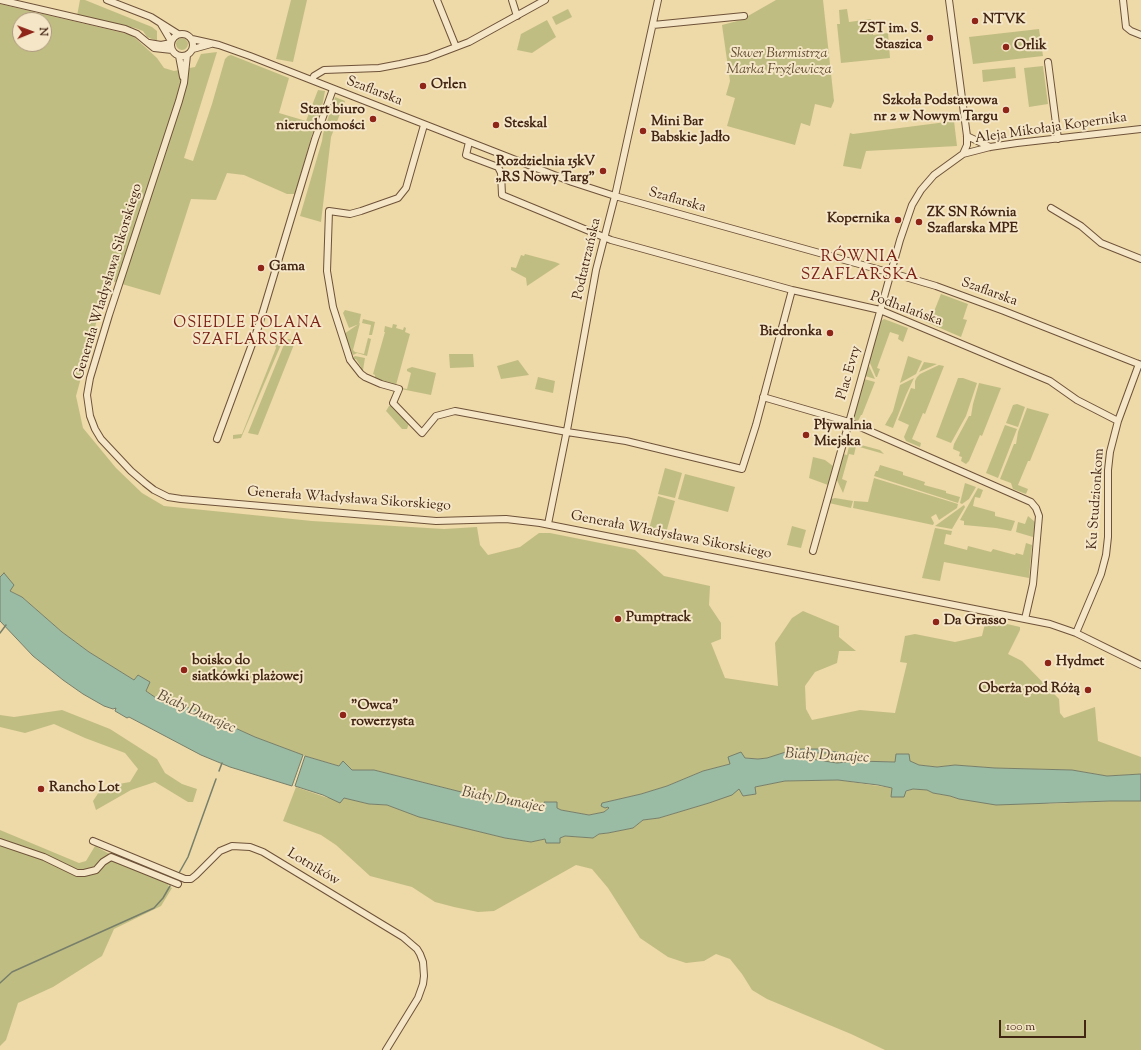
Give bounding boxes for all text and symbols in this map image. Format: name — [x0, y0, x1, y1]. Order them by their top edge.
north arrow — [12, 12, 52, 52]
place label: NTVK — [983, 13, 1025, 29]
marker: NTVK — [970, 16, 980, 26]
place label: ZST im. S. Staszica — [859, 22, 922, 54]
text: N — [35, 27, 51, 36]
marker: ZST im. S. Staszica — [925, 33, 935, 43]
place label: Orlik — [1014, 39, 1047, 55]
marker: Orlik — [1001, 42, 1011, 52]
park label: Skwer Burmistrza Marka Fryźlewicza — [726, 47, 832, 80]
street label: Szaflarska — [344, 74, 404, 110]
place label: Orlen — [431, 78, 467, 94]
marker: Orlen — [418, 81, 428, 91]
place label: Szkoła Podstawowa nr 2 w Nowym Targu — [873, 94, 998, 126]
place label: Start biuro nieruchomości — [276, 103, 365, 136]
marker: Szkoła Podstawowa nr 2 w Nowym Targu — [1001, 105, 1011, 115]
street label: Aleja Mikołaja Kopernika — [974, 110, 1128, 148]
marker: Start biuro nieruchomości — [368, 114, 378, 124]
place label: Mini Bar Babskie Jadło — [651, 115, 730, 148]
place label: Steskal — [504, 117, 547, 133]
marker: Steskal — [491, 120, 501, 130]
marker: Mini Bar Babskie Jadło — [638, 126, 648, 136]
place label: Rozdzielnia 15kV „RS Nowy Targ” — [495, 155, 595, 188]
marker: Rozdzielnia 15kV „RS Nowy Targ” — [598, 166, 608, 176]
street label: Generała Władysława Sikorskiego — [71, 182, 147, 382]
street label: Szaflarska — [646, 185, 708, 217]
place label: ZK SN Równia Szaflarska MPE — [927, 206, 1018, 238]
place label: Kopernika — [827, 212, 890, 228]
marker: Kopernika — [893, 215, 903, 225]
street label: Podtatrzańska — [570, 216, 606, 302]
marker: ZK SN Równia Szaflarska MPE — [914, 217, 924, 227]
district label: RÓWNIA SZAFLARSKA — [801, 248, 919, 286]
place label: Gama — [269, 260, 305, 276]
marker: Gama — [256, 263, 266, 273]
street label: Szaflarska — [959, 275, 1019, 311]
street label: Podhalańska — [868, 289, 944, 331]
district label: OSIEDLE POLANA SZAFLARSKA — [173, 315, 323, 350]
place label: Biedronka — [760, 325, 822, 341]
marker: Biedronka — [825, 328, 835, 338]
street label: Plac Evry — [834, 344, 866, 402]
place label: Pływalnia Miejska — [814, 419, 872, 452]
marker: Pływalnia Miejska — [801, 430, 811, 440]
street label: Ku Studzionkom — [1085, 448, 1109, 550]
street label: Generała Władysława Sikorskiego — [247, 484, 451, 516]
street label: Generała Władysława Sikorskiego — [569, 508, 773, 564]
place label: Pumptrack — [626, 611, 691, 627]
marker: Pumptrack — [613, 614, 623, 624]
place label: Da Grasso — [944, 614, 1006, 630]
marker: Da Grasso — [931, 617, 941, 627]
place label: boisko do siatkówki plażowej — [192, 654, 303, 686]
place label: Hydmet — [1056, 655, 1104, 671]
marker: Hydmet — [1043, 658, 1053, 668]
marker: boisko do siatkówki plażowej — [179, 665, 189, 675]
place label: Oberża pod Różą — [979, 682, 1080, 698]
marker: Oberża pod Różą — [1083, 685, 1093, 695]
water label: Biały Dunajec — [154, 688, 238, 738]
place label: "Owca" rowerzysta — [351, 699, 414, 732]
marker: "Owca" rowerzysta — [338, 710, 348, 720]
water label: Biały Dunajec — [784, 746, 870, 768]
place label: Rancho Lot — [49, 781, 119, 797]
marker: Rancho Lot — [36, 784, 46, 794]
water label: Biały Dunajec — [460, 784, 546, 818]
street label: Lotników — [284, 846, 342, 890]
scale bar — [1001, 1012, 1088, 1038]
text: 100 m — [1006, 1018, 1035, 1036]

